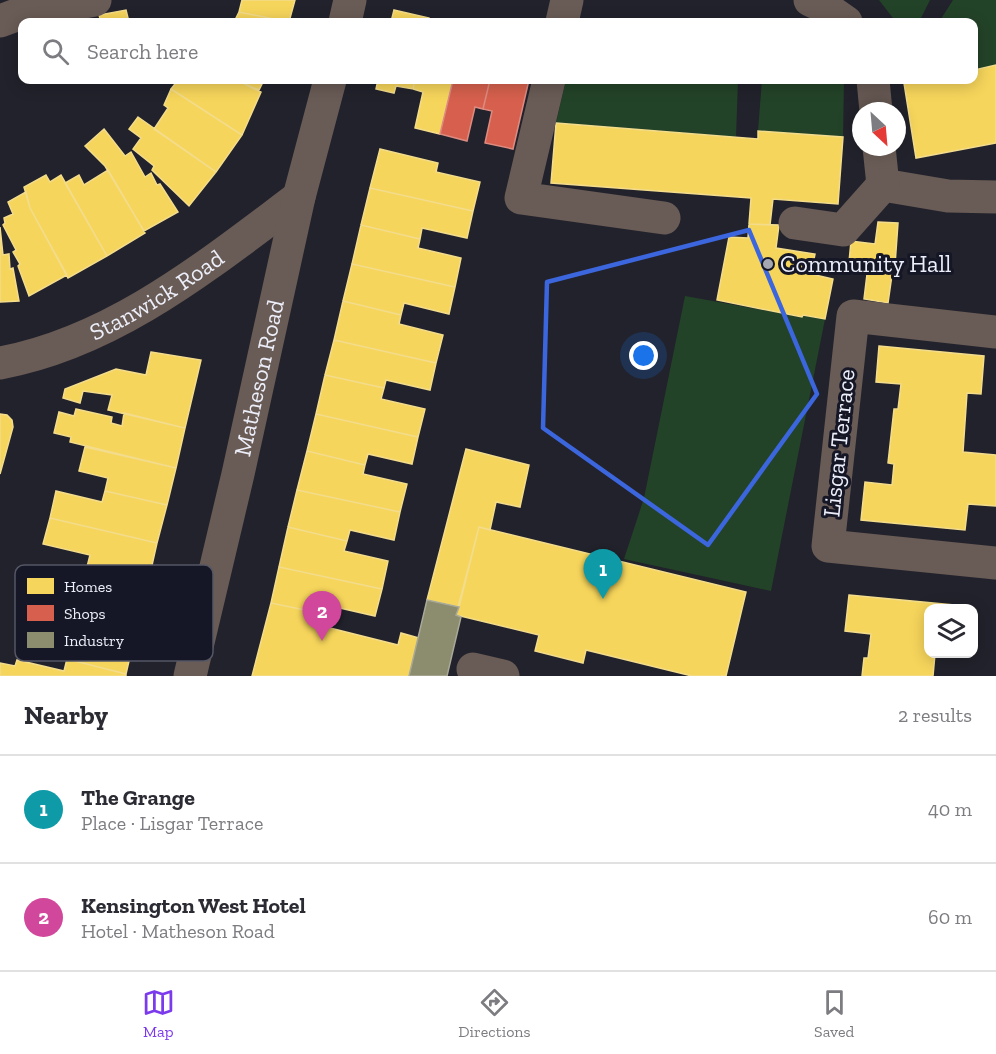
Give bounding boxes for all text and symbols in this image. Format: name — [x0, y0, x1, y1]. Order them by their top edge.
search box — [18, 18, 978, 84]
icon: search — [39, 35, 72, 68]
text: Search here — [87, 38, 198, 65]
north arrow — [852, 102, 906, 156]
street label: Stanwick Road — [85, 243, 229, 347]
place label: Community Hall — [780, 249, 951, 278]
marker: Community Hall — [761, 257, 775, 271]
street label: Matheson Road — [227, 297, 290, 459]
your location — [629, 341, 658, 370]
street label: Lisgar Terrace — [816, 368, 861, 518]
pin: 1 — [584, 550, 622, 599]
legend — [15, 565, 213, 661]
text: Homes — [64, 577, 112, 596]
pin: 2 — [302, 592, 342, 641]
text: Shops — [64, 604, 106, 623]
map controls — [924, 604, 978, 658]
button: layers — [924, 604, 978, 658]
text: Industry — [64, 631, 125, 650]
text: Nearby — [24, 699, 108, 731]
text: 2 results — [898, 703, 972, 727]
text: The Grange — [81, 784, 195, 811]
text: 1 — [39, 797, 48, 821]
text: 40 m — [928, 797, 972, 821]
text: Place · Lisgar Terrace — [81, 811, 263, 835]
text: Kensington West Hotel — [81, 892, 306, 919]
text: 2 — [38, 905, 49, 929]
text: 60 m — [928, 905, 972, 929]
text: Hotel · Matheson Road — [81, 919, 275, 943]
tab: Map — [142, 986, 175, 1041]
tab: Directions — [458, 986, 531, 1041]
tab: Saved — [814, 986, 854, 1041]

